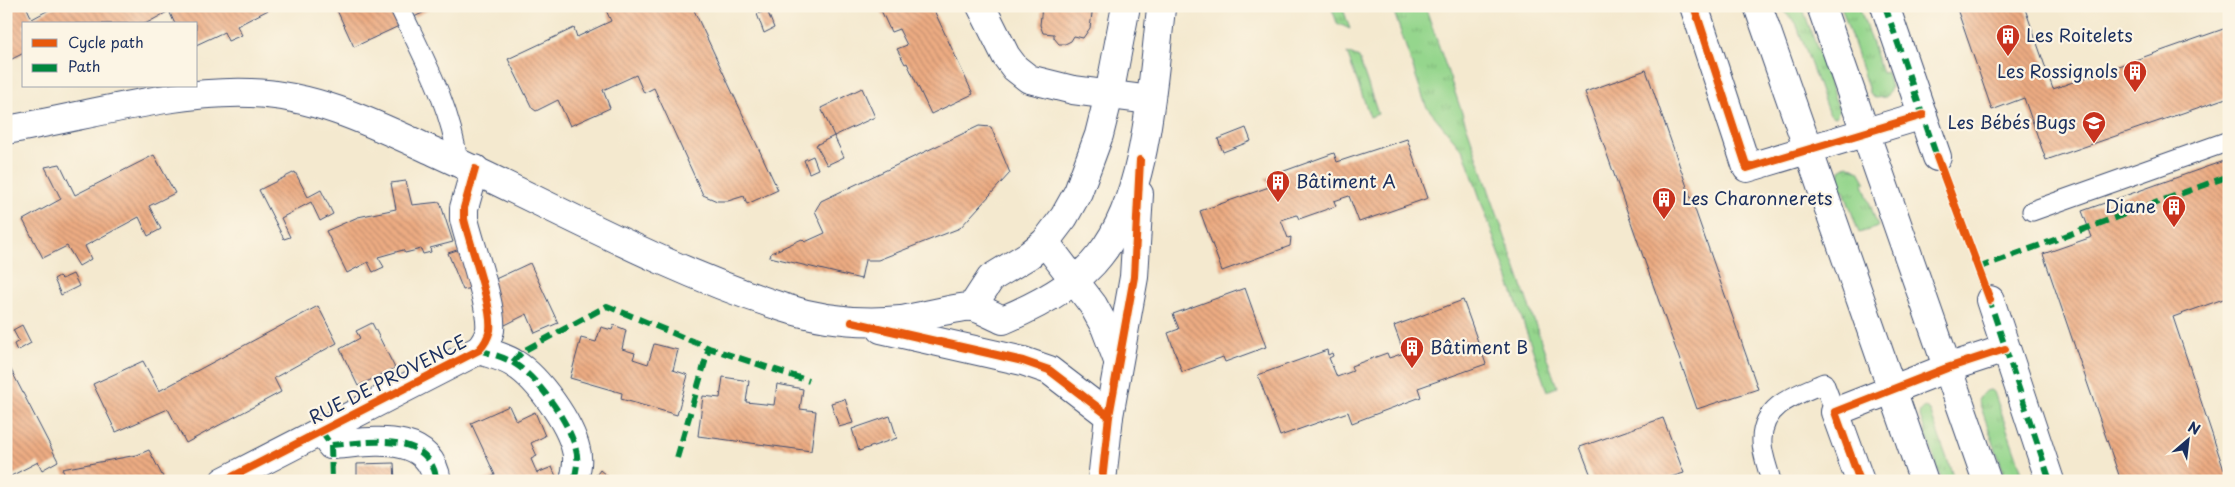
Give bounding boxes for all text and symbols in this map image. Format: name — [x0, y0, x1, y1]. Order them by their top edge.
place label: Les Roitelets — [2026, 21, 2133, 48]
legend — [22, 22, 198, 88]
building icon: Les Roitelets — [1995, 23, 2021, 57]
text: Cycle path — [68, 30, 144, 53]
text: Path — [68, 54, 100, 77]
place label: Les Rossignols — [1997, 57, 2118, 84]
building icon: Les Rossignols — [2122, 59, 2148, 93]
place label: Les Bébés Bugs — [1948, 108, 2076, 135]
school or university icon: Les Bébés Bugs — [2081, 110, 2107, 144]
place label: Bâtiment A — [1296, 167, 1396, 194]
building icon: Bâtiment A — [1265, 169, 1291, 203]
place label: Les Charonnerets — [1682, 184, 1833, 211]
building icon: Les Charonnerets — [1651, 186, 1677, 220]
place label: Diane — [2105, 192, 2156, 219]
building icon: Diane — [2161, 194, 2187, 228]
street label: RUE DE PROVENCE — [304, 327, 471, 430]
place label: Bâtiment B — [1430, 333, 1528, 360]
building icon: Bâtiment B — [1399, 335, 1425, 369]
north arrow — [2162, 414, 2212, 464]
text: N — [2185, 416, 2204, 440]

